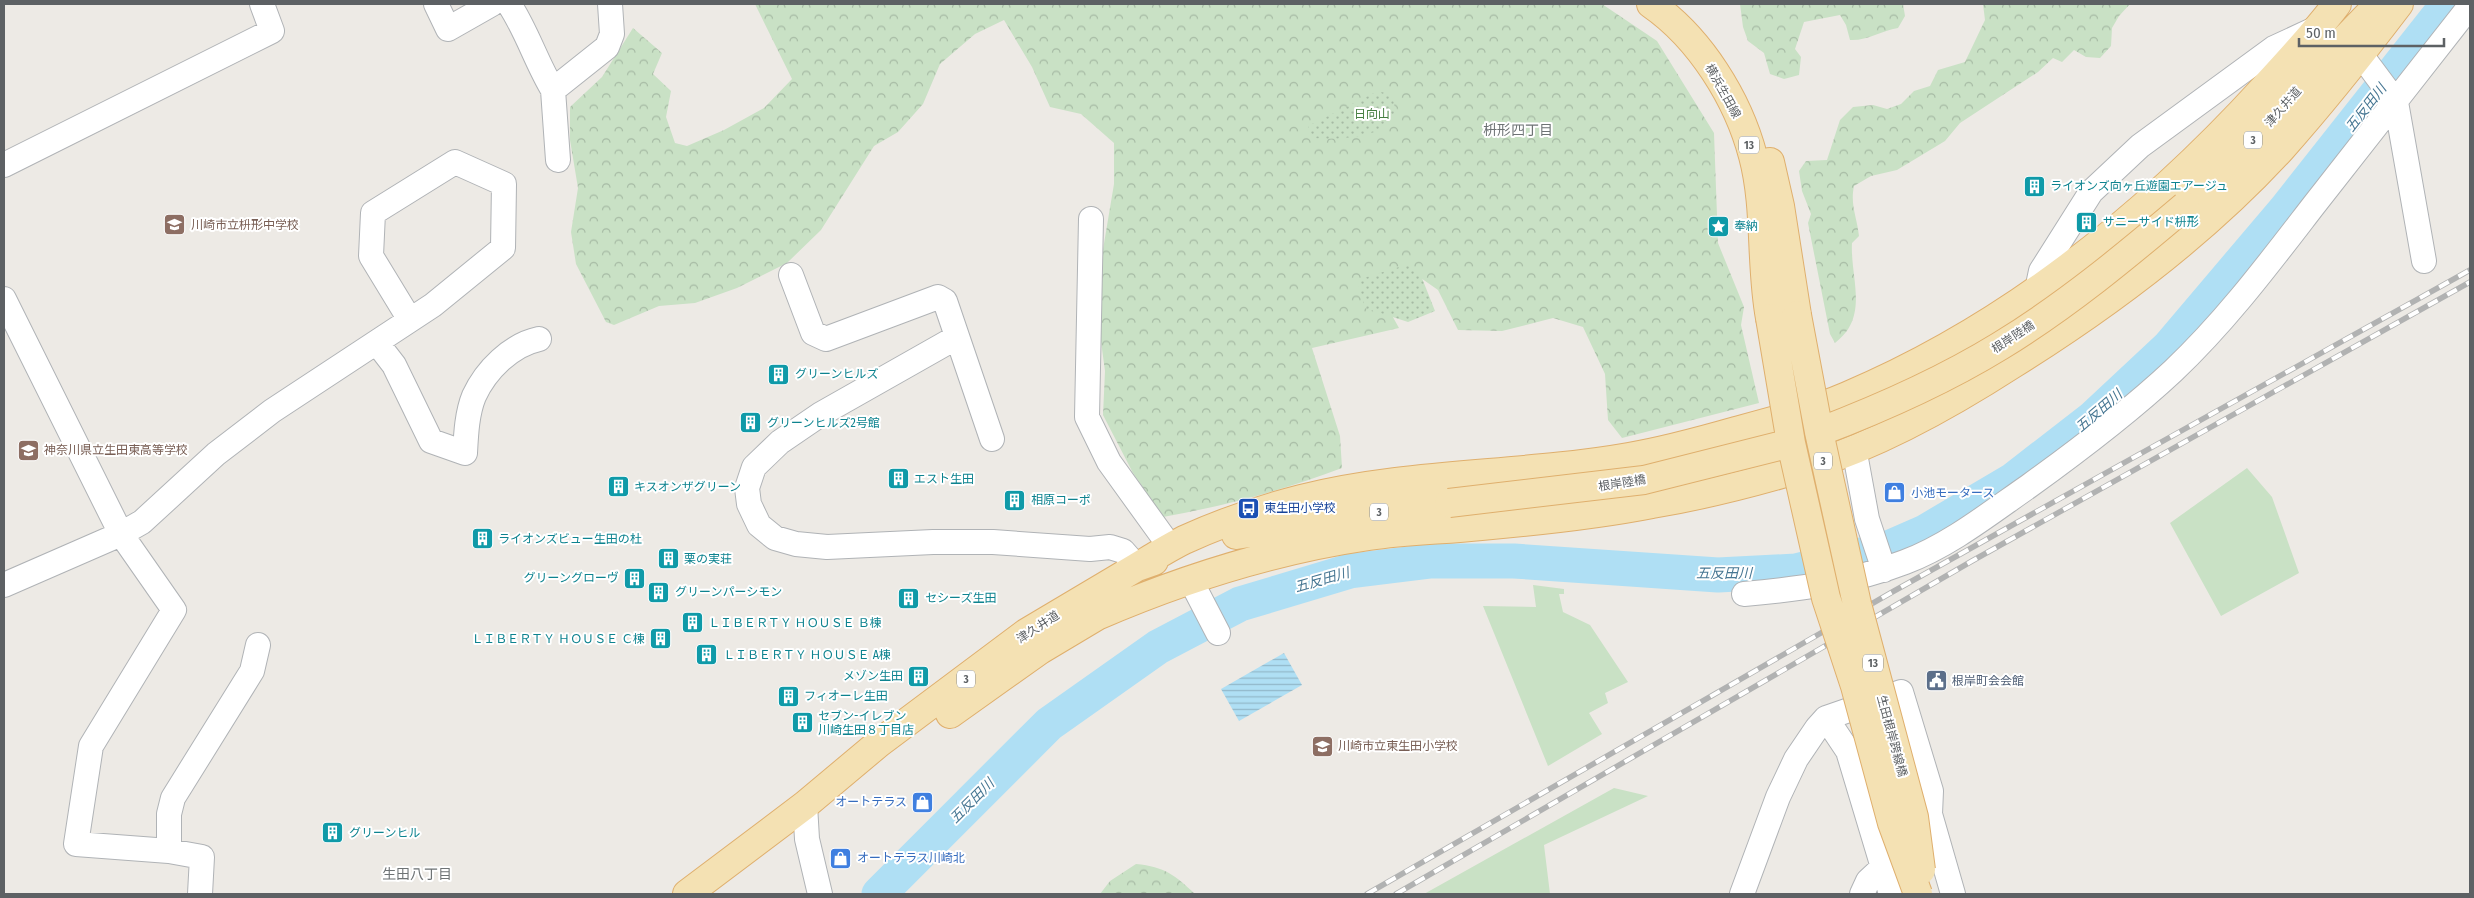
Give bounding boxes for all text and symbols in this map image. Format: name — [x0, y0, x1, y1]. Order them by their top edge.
scale bar — [2299, 15, 2444, 47]
text: 50 m — [2306, 24, 2336, 42]
street label: 横浜生田線 — [1702, 61, 1744, 121]
water label: 五反田川 — [2342, 79, 2391, 135]
street label: 津久井道 — [2262, 84, 2304, 130]
park label: 日向山 — [1354, 107, 1390, 121]
district label: 枡形四丁目 — [1483, 122, 1553, 139]
road number: 3 — [2244, 132, 2262, 148]
road number: 13 — [1739, 136, 1759, 154]
building icon: ライオンズ向ヶ丘遊園エアージュ — [2022, 174, 2046, 198]
place label: ライオンズ向ヶ丘遊園エアージュ — [2050, 179, 2228, 193]
building icon: サニーサイド枡形 — [2075, 210, 2099, 234]
school or university icon: 川崎市立枡形中学校 — [163, 213, 187, 237]
place icon: 奉納 — [1706, 214, 1730, 238]
place label: サニーサイド枡形 — [2103, 215, 2199, 229]
place label: 川崎市立枡形中学校 — [191, 218, 299, 232]
place label: 奉納 — [1734, 219, 1758, 233]
street label: 根岸陸橋 — [1989, 318, 2037, 356]
building icon: グリーンヒルズ — [767, 362, 791, 386]
place label: グリーンヒルズ — [795, 367, 878, 381]
water label: 五反田川 — [2072, 385, 2127, 436]
building icon: グリーンヒルズ2号館 — [739, 411, 763, 435]
place label: グリーンヒルズ2号館 — [767, 416, 880, 430]
school or university icon: 神奈川県立生田東高等学校 — [16, 438, 40, 462]
place label: 神奈川県立生田東高等学校 — [44, 443, 188, 457]
road number: 3 — [1814, 452, 1832, 470]
building icon: エスト生田 — [886, 467, 910, 491]
place label: エスト生田 — [914, 472, 974, 486]
street label: 根岸陸橋 — [1597, 472, 1647, 494]
building icon: キスオンザグリーン — [606, 475, 630, 499]
place label: キスオンザグリーン — [634, 480, 741, 494]
shop icon: 小池モータース — [1883, 481, 1907, 505]
place label: 小池モータース — [1911, 486, 1994, 500]
building icon: 相原コーポ — [1003, 488, 1027, 512]
place label: 相原コーポ — [1031, 493, 1091, 507]
bus stop icon: 東生田小学校 — [1236, 496, 1260, 520]
place label: 東生田小学校 — [1264, 501, 1336, 515]
road number: 3 — [1370, 504, 1388, 520]
building icon: ライオンズビュー生田の杜 — [470, 527, 494, 551]
place label: ライオンズビュー生田の杜 — [498, 532, 642, 546]
building icon: 栗の実荘 — [656, 547, 680, 571]
place label: 栗の実荘 — [684, 552, 732, 566]
water label: 五反田川 — [1293, 564, 1353, 596]
water label: 五反田川 — [1696, 565, 1754, 582]
building icon: グリーングローヴ — [623, 566, 647, 590]
place label: グリーングローヴ — [524, 571, 619, 585]
building icon: グリーンパーシモン — [647, 580, 671, 604]
place label: グリーンパーシモン — [675, 585, 782, 599]
building icon: セシーズ生田 — [897, 586, 921, 610]
place label: セシーズ生田 — [925, 591, 996, 605]
street label: 津久井道 — [1014, 608, 1062, 646]
building icon: ＬＩＢＥＲＴＹ ＨＯＵＳＥ Ｂ棟 — [680, 611, 704, 635]
place label: ＬＩＢＥＲＴＹ ＨＯＵＳＥ Ｂ棟 — [708, 616, 882, 630]
building icon: ＬＩＢＥＲＴＹ ＨＯＵＳＥ Ｃ棟 — [649, 627, 673, 651]
place label: ＬＩＢＥＲＴＹ ＨＯＵＳＥ Ｃ棟 — [471, 632, 645, 646]
building icon: ＬＩＢＥＲＴＹ ＨＯＵＳＥ A棟 — [695, 643, 719, 667]
place label: ＬＩＢＥＲＴＹ ＨＯＵＳＥ A棟 — [723, 648, 891, 662]
road number: 13 — [1863, 654, 1883, 671]
building icon: メゾン生田 — [907, 664, 931, 688]
place label: メゾン生田 — [843, 669, 903, 683]
public building icon: 根岸町会会館 — [1924, 669, 1948, 693]
road number: 3 — [957, 671, 975, 688]
place label: 根岸町会会館 — [1952, 674, 2024, 688]
building icon: フィオーレ生田 — [776, 684, 800, 708]
place label: フィオーレ生田 — [804, 689, 888, 703]
street label: 生田根岸跨線橋 — [1874, 694, 1910, 778]
place label: セブン-イレブン 川崎生田８丁目店 — [818, 709, 914, 737]
building icon: セブン-イレブン 川崎生田８丁目店 — [790, 711, 814, 735]
school or university icon: 川崎市立東生田小学校 — [1310, 734, 1334, 758]
place label: 川崎市立東生田小学校 — [1338, 739, 1458, 753]
water label: 五反田川 — [946, 774, 999, 827]
shop icon: オートテラス — [911, 790, 935, 814]
place label: オートテラス — [835, 795, 907, 809]
building icon: グリーンヒル — [321, 821, 345, 845]
place label: グリーンヒル — [349, 826, 420, 840]
shop icon: オートテラス川崎北 — [829, 846, 853, 870]
place label: オートテラス川崎北 — [857, 851, 965, 865]
district label: 生田八丁目 — [382, 866, 452, 883]

